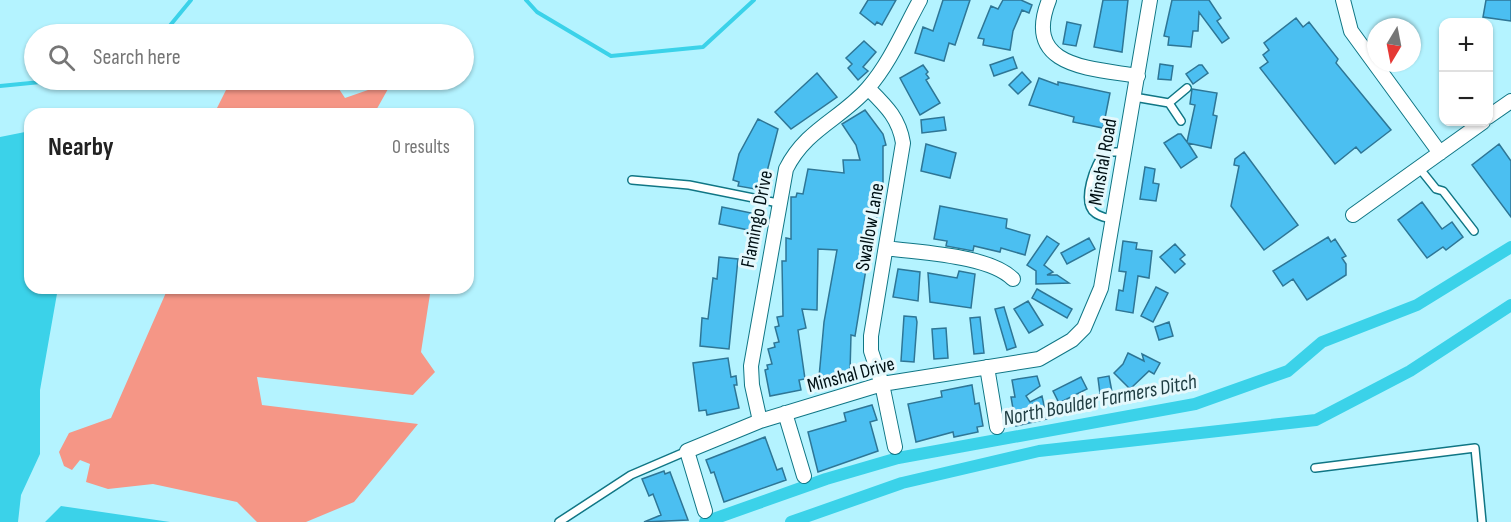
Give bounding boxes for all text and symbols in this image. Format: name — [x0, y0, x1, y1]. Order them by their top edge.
north arrow — [1367, 18, 1421, 72]
map controls — [1439, 18, 1493, 126]
button: + — [1439, 18, 1493, 72]
search box — [24, 24, 474, 90]
icon: search — [45, 41, 78, 74]
text: Search here — [93, 44, 180, 71]
button: − — [1439, 72, 1493, 126]
street label: Minshal Road — [1084, 117, 1122, 207]
text: Nearby — [48, 132, 114, 163]
text: 0 results — [392, 135, 450, 159]
street label: Flamingo Drive — [736, 168, 778, 270]
street label: Swallow Lane — [850, 181, 890, 273]
street label: Minshal Drive — [805, 352, 897, 398]
water label: North Boulder Farmers Ditch — [1001, 369, 1199, 431]

